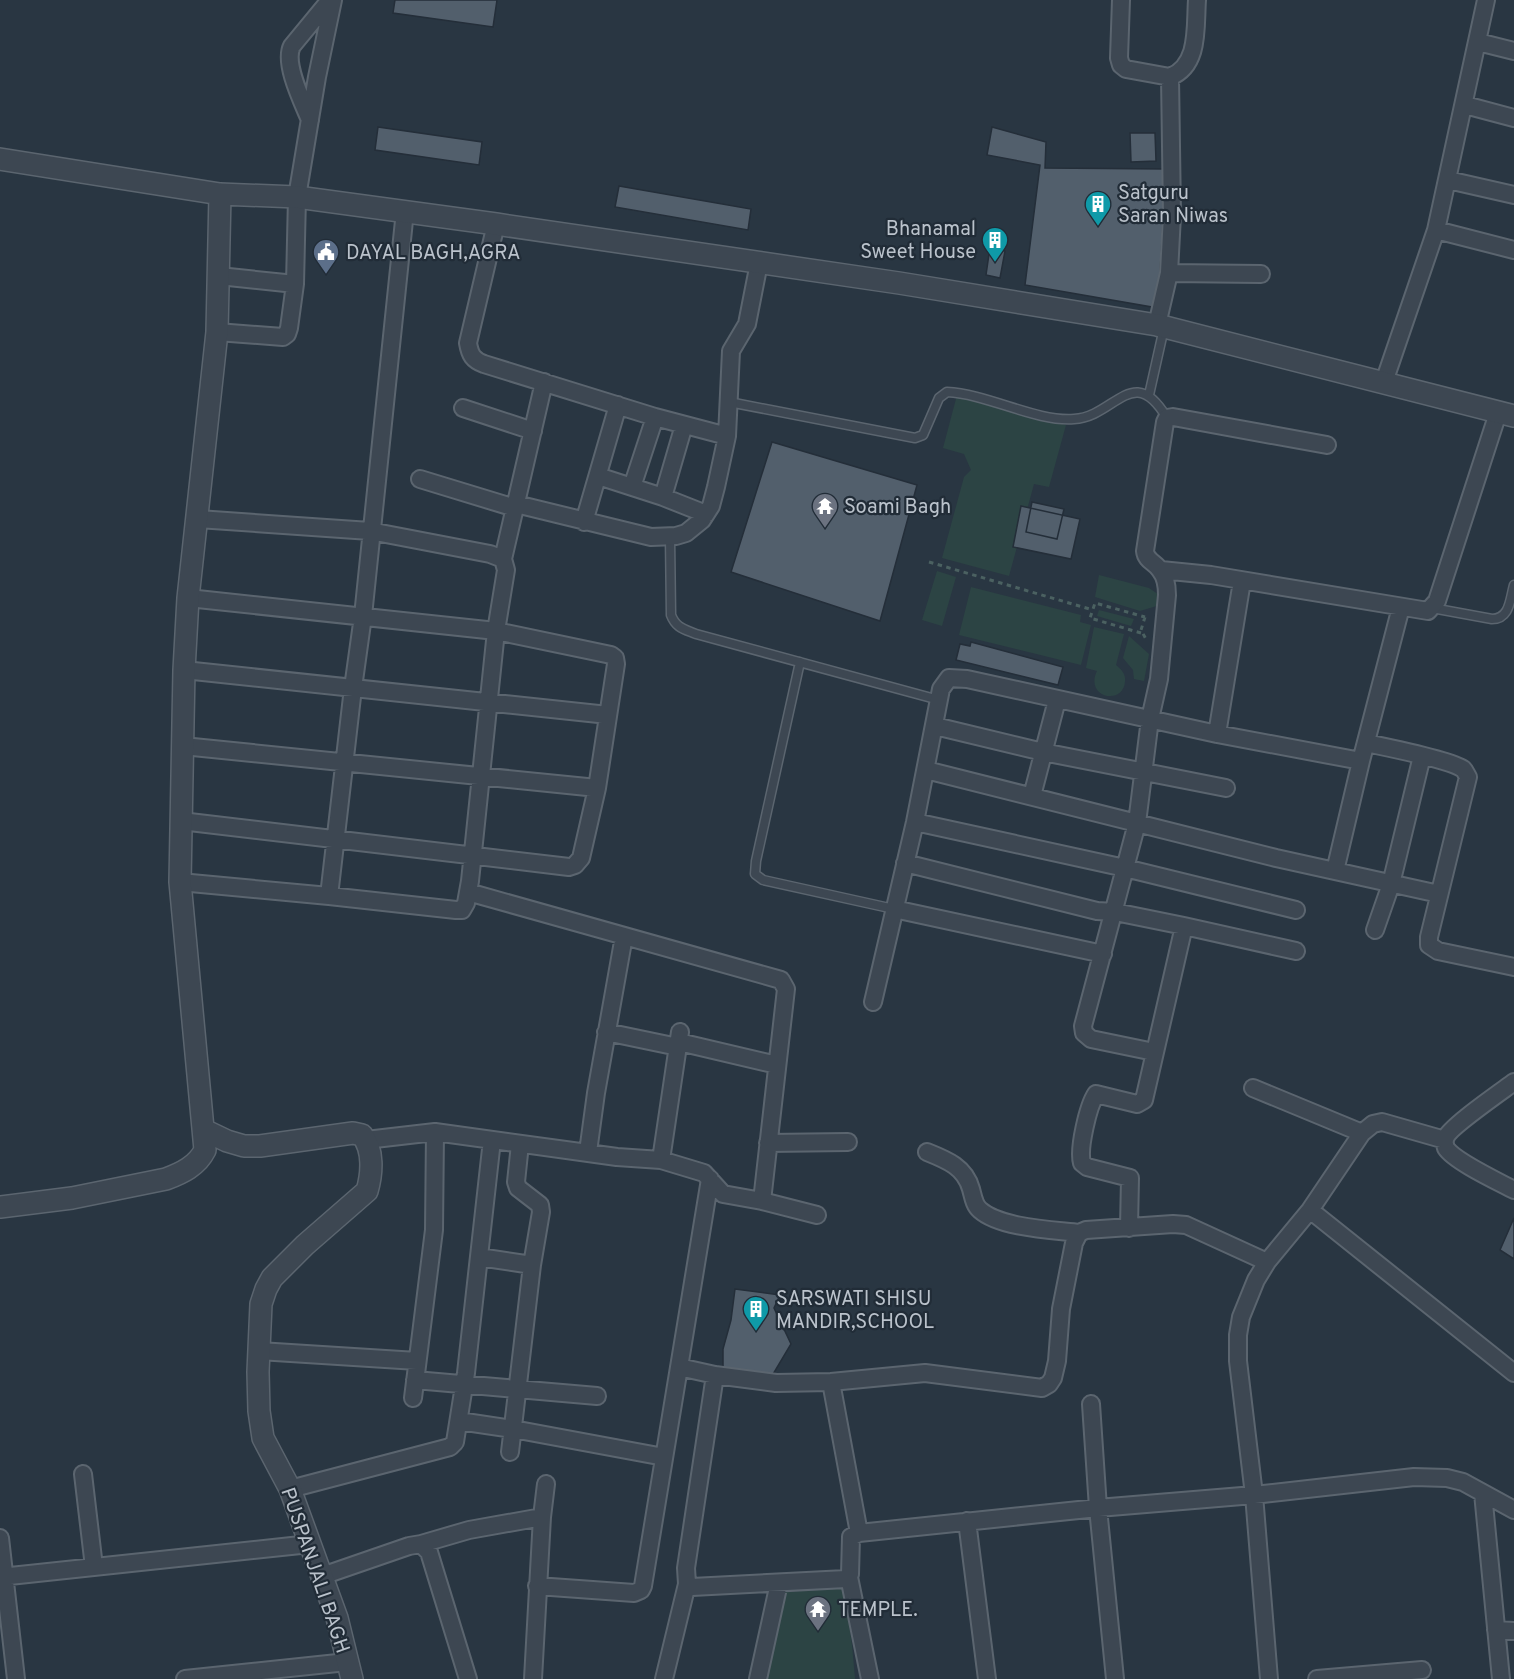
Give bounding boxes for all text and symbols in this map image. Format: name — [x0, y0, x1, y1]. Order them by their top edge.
place label: Satguru Saran Niwas — [1118, 181, 1228, 230]
building icon: Satguru Saran Niwas — [1083, 189, 1113, 227]
place label: Bhanamal Sweet House — [860, 217, 976, 266]
building icon: Bhanamal Sweet House — [980, 225, 1010, 263]
public building icon: DAYAL BAGH,AGRA — [311, 237, 341, 275]
place label: DAYAL BAGH,AGRA — [346, 241, 521, 267]
temple icon: Soami Bagh — [810, 491, 840, 529]
place label: Soami Bagh — [844, 495, 951, 521]
place label: SARSWATI SHISU MANDIR,SCHOOL — [776, 1287, 934, 1336]
building icon: SARSWATI SHISU MANDIR,SCHOOL — [741, 1294, 771, 1332]
street label: PUSPANJALI BAGH — [274, 1484, 355, 1657]
temple icon: TEMPLE. — [803, 1594, 833, 1632]
place label: TEMPLE. — [838, 1598, 918, 1624]

